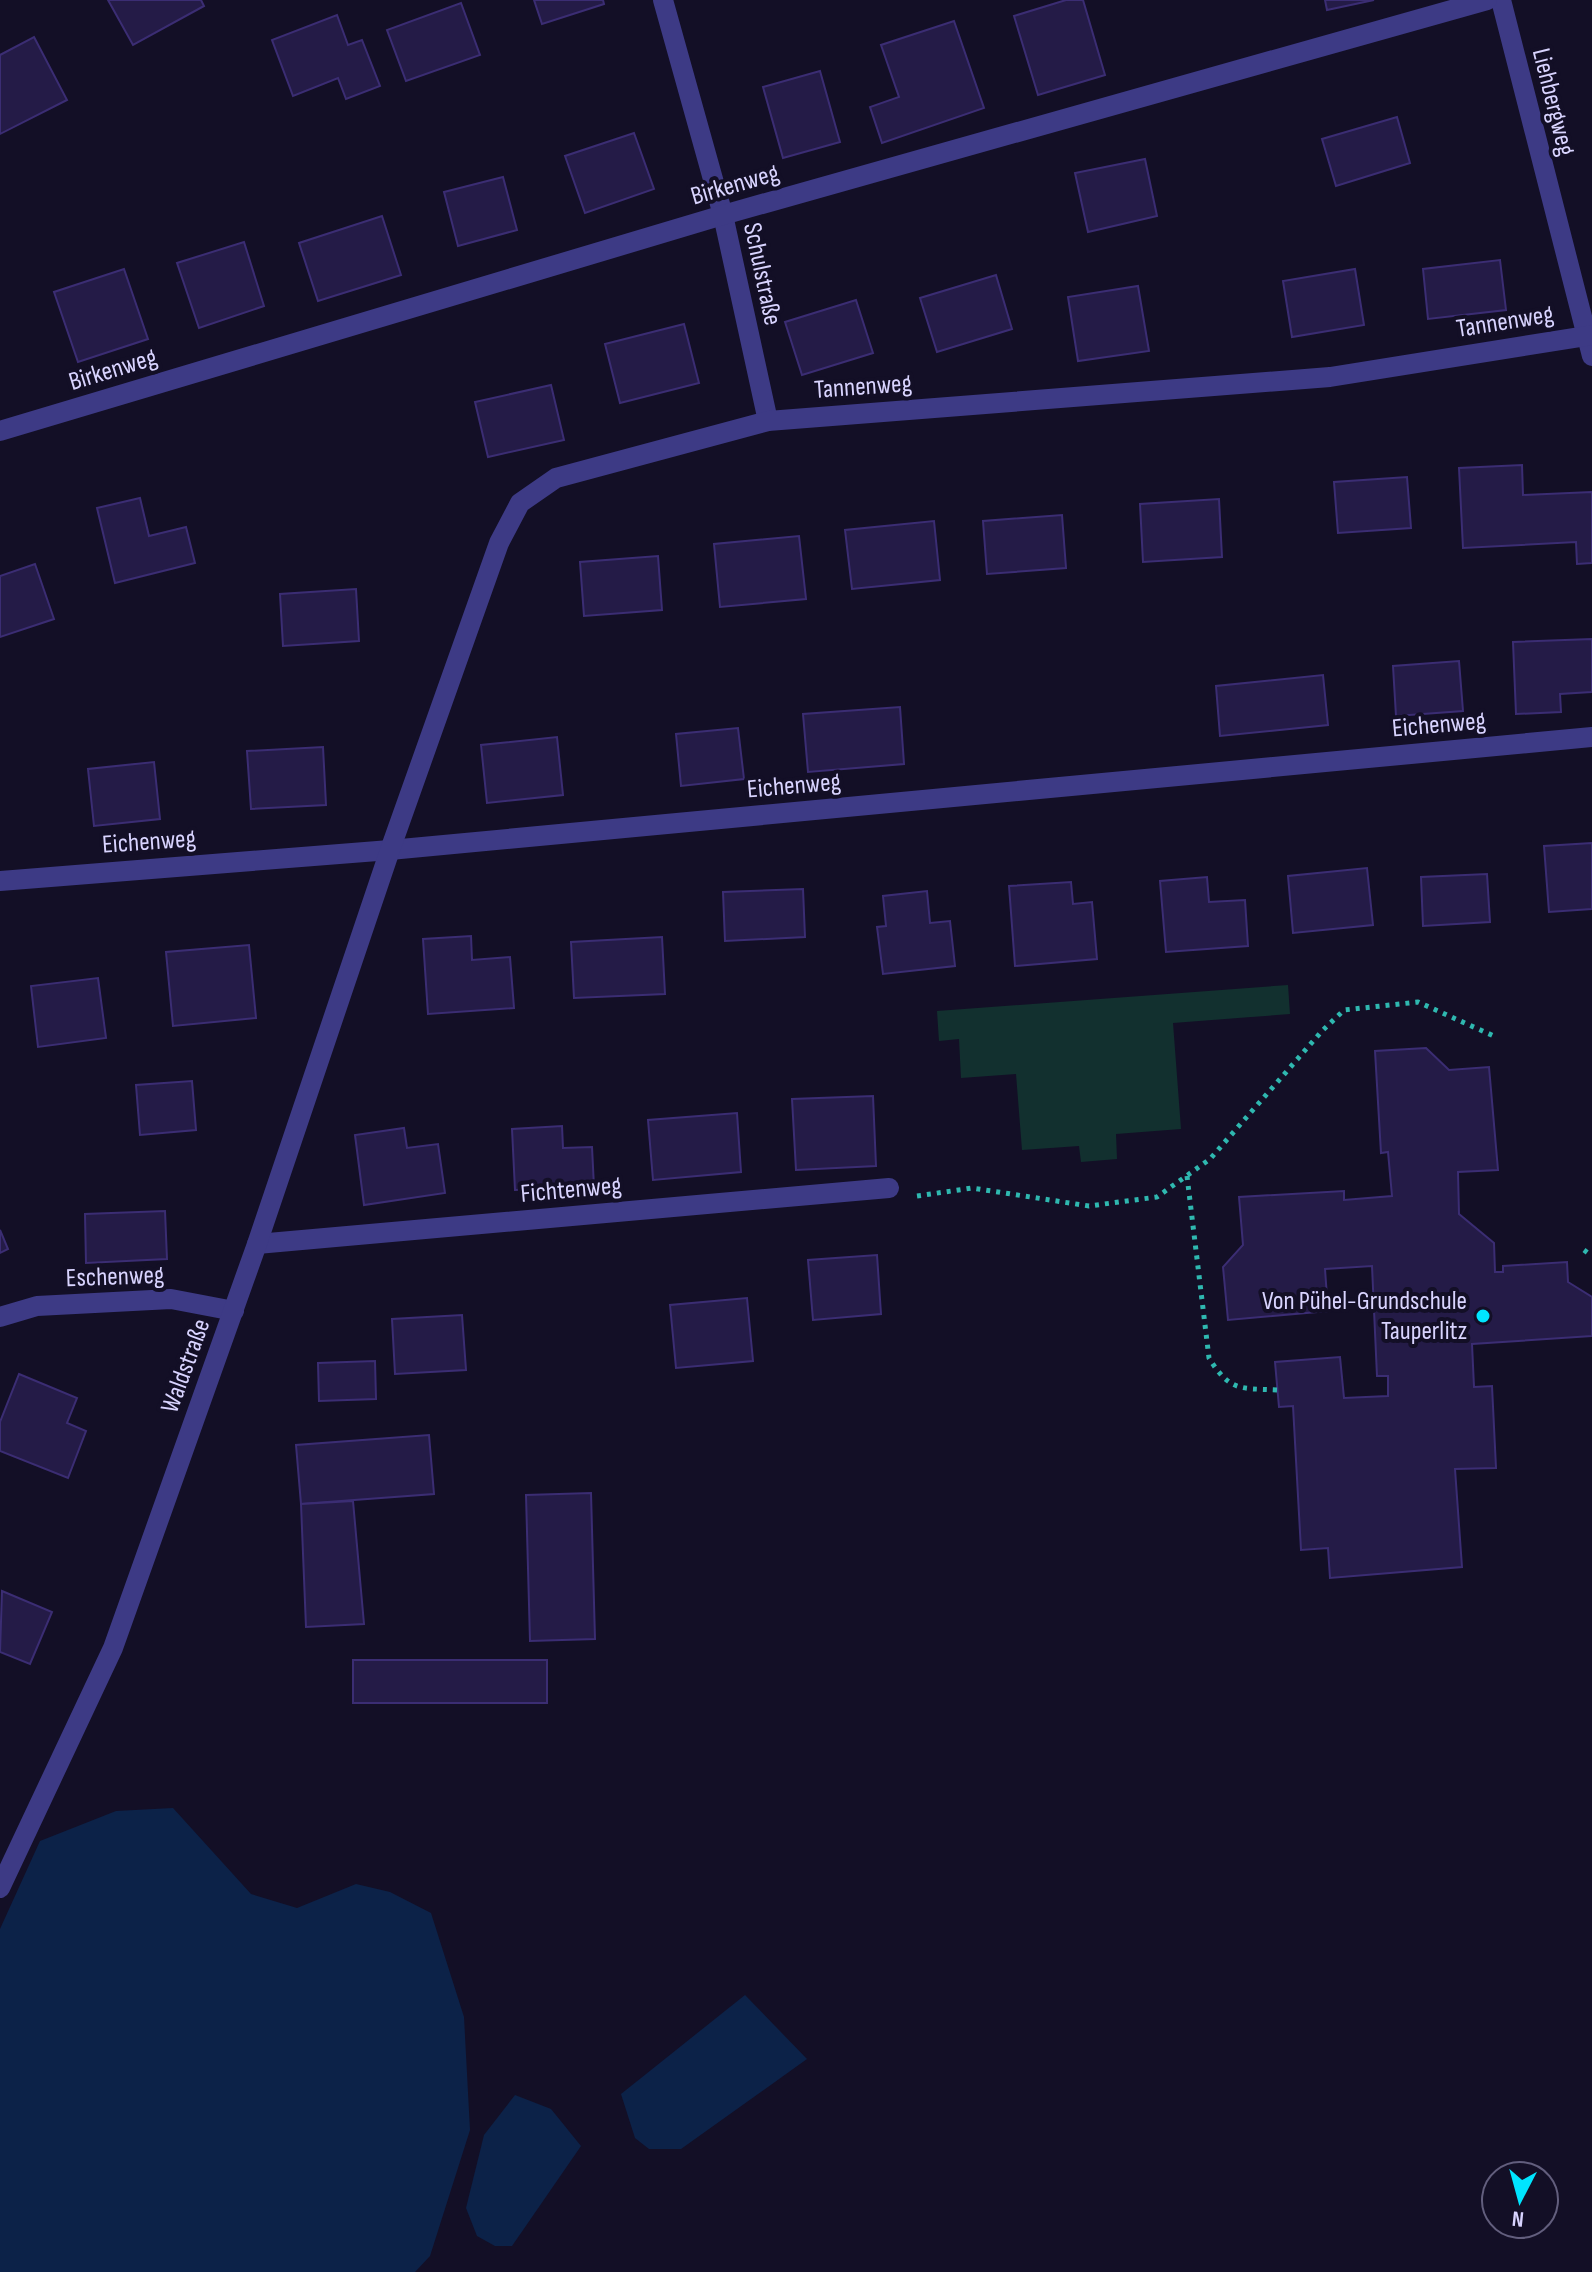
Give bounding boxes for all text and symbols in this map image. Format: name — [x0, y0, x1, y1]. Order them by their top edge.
street label: Liehbergweg — [1525, 45, 1581, 159]
street label: Birkenweg — [687, 158, 783, 212]
street label: Schulstraße — [736, 220, 788, 328]
street label: Tannenweg — [1454, 299, 1556, 345]
street label: Birkenweg — [65, 342, 161, 398]
street label: Tannenweg — [813, 368, 913, 406]
street label: Eichenweg — [1391, 705, 1487, 745]
street label: Eichenweg — [746, 766, 842, 806]
street label: Eichenweg — [101, 823, 197, 861]
street label: Fichtenweg — [519, 1170, 623, 1210]
street label: Eschenweg — [65, 1260, 165, 1294]
place label: Von Pühel-Grundschule Tauperlitz — [1262, 1286, 1467, 1347]
marker: Von Pühel-Grundschule Tauperlitz — [1474, 1307, 1492, 1325]
street label: Waldstraße — [155, 1315, 217, 1417]
north arrow — [1480, 2160, 1560, 2240]
text: N — [1511, 2204, 1525, 2232]

